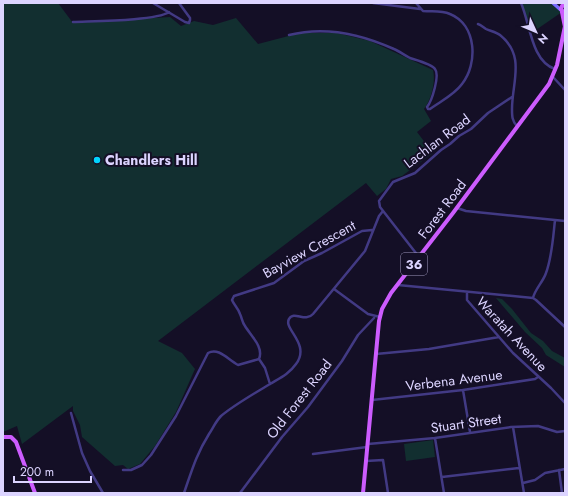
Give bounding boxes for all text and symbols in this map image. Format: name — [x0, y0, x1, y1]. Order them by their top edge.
north arrow — [516, 12, 556, 52]
text: N — [534, 30, 552, 48]
street label: Lachlan Road — [400, 109, 474, 173]
place label: Chandlers Hill — [105, 150, 198, 170]
marker: Chandlers Hill — [92, 155, 102, 165]
street label: Forest Road — [413, 175, 471, 243]
street label: Bayview Crescent — [259, 215, 360, 283]
road number: 36 — [401, 253, 427, 275]
street label: Waratah Avenue — [472, 292, 552, 376]
street label: Old Forest Road — [262, 355, 336, 443]
street label: Verbena Avenue — [405, 364, 503, 396]
street label: Stuart Street — [430, 408, 503, 438]
scale bar — [14, 458, 91, 484]
text: 200 m — [20, 463, 54, 481]

